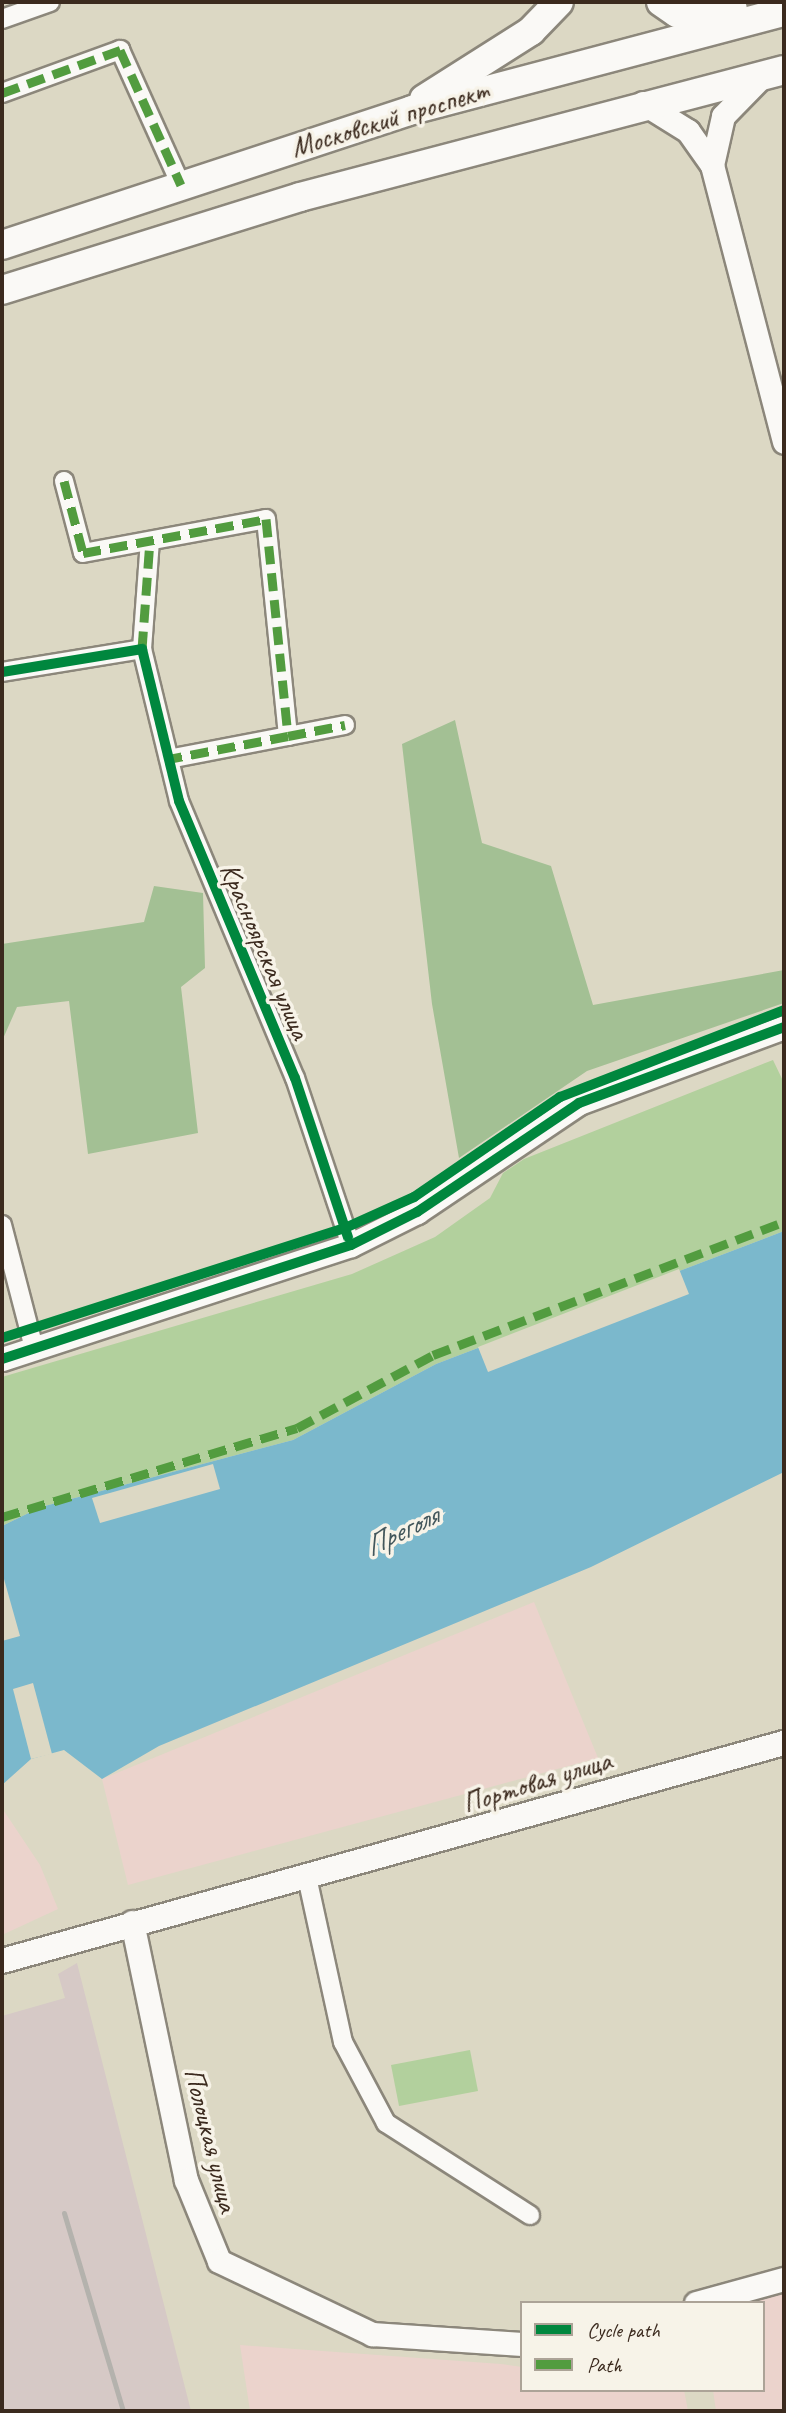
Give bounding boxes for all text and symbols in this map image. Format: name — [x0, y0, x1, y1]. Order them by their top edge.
street label: Московский проспект — [287, 73, 493, 165]
street label: Красноярская улица — [212, 857, 318, 1045]
water label: Преголя — [358, 1498, 444, 1564]
street label: Портовая улица — [458, 1743, 616, 1821]
street label: Полоцкая улица — [177, 2064, 245, 2216]
legend — [520, 2301, 765, 2392]
text: Cycle path — [587, 2317, 660, 2343]
text: Path — [587, 2352, 622, 2378]

